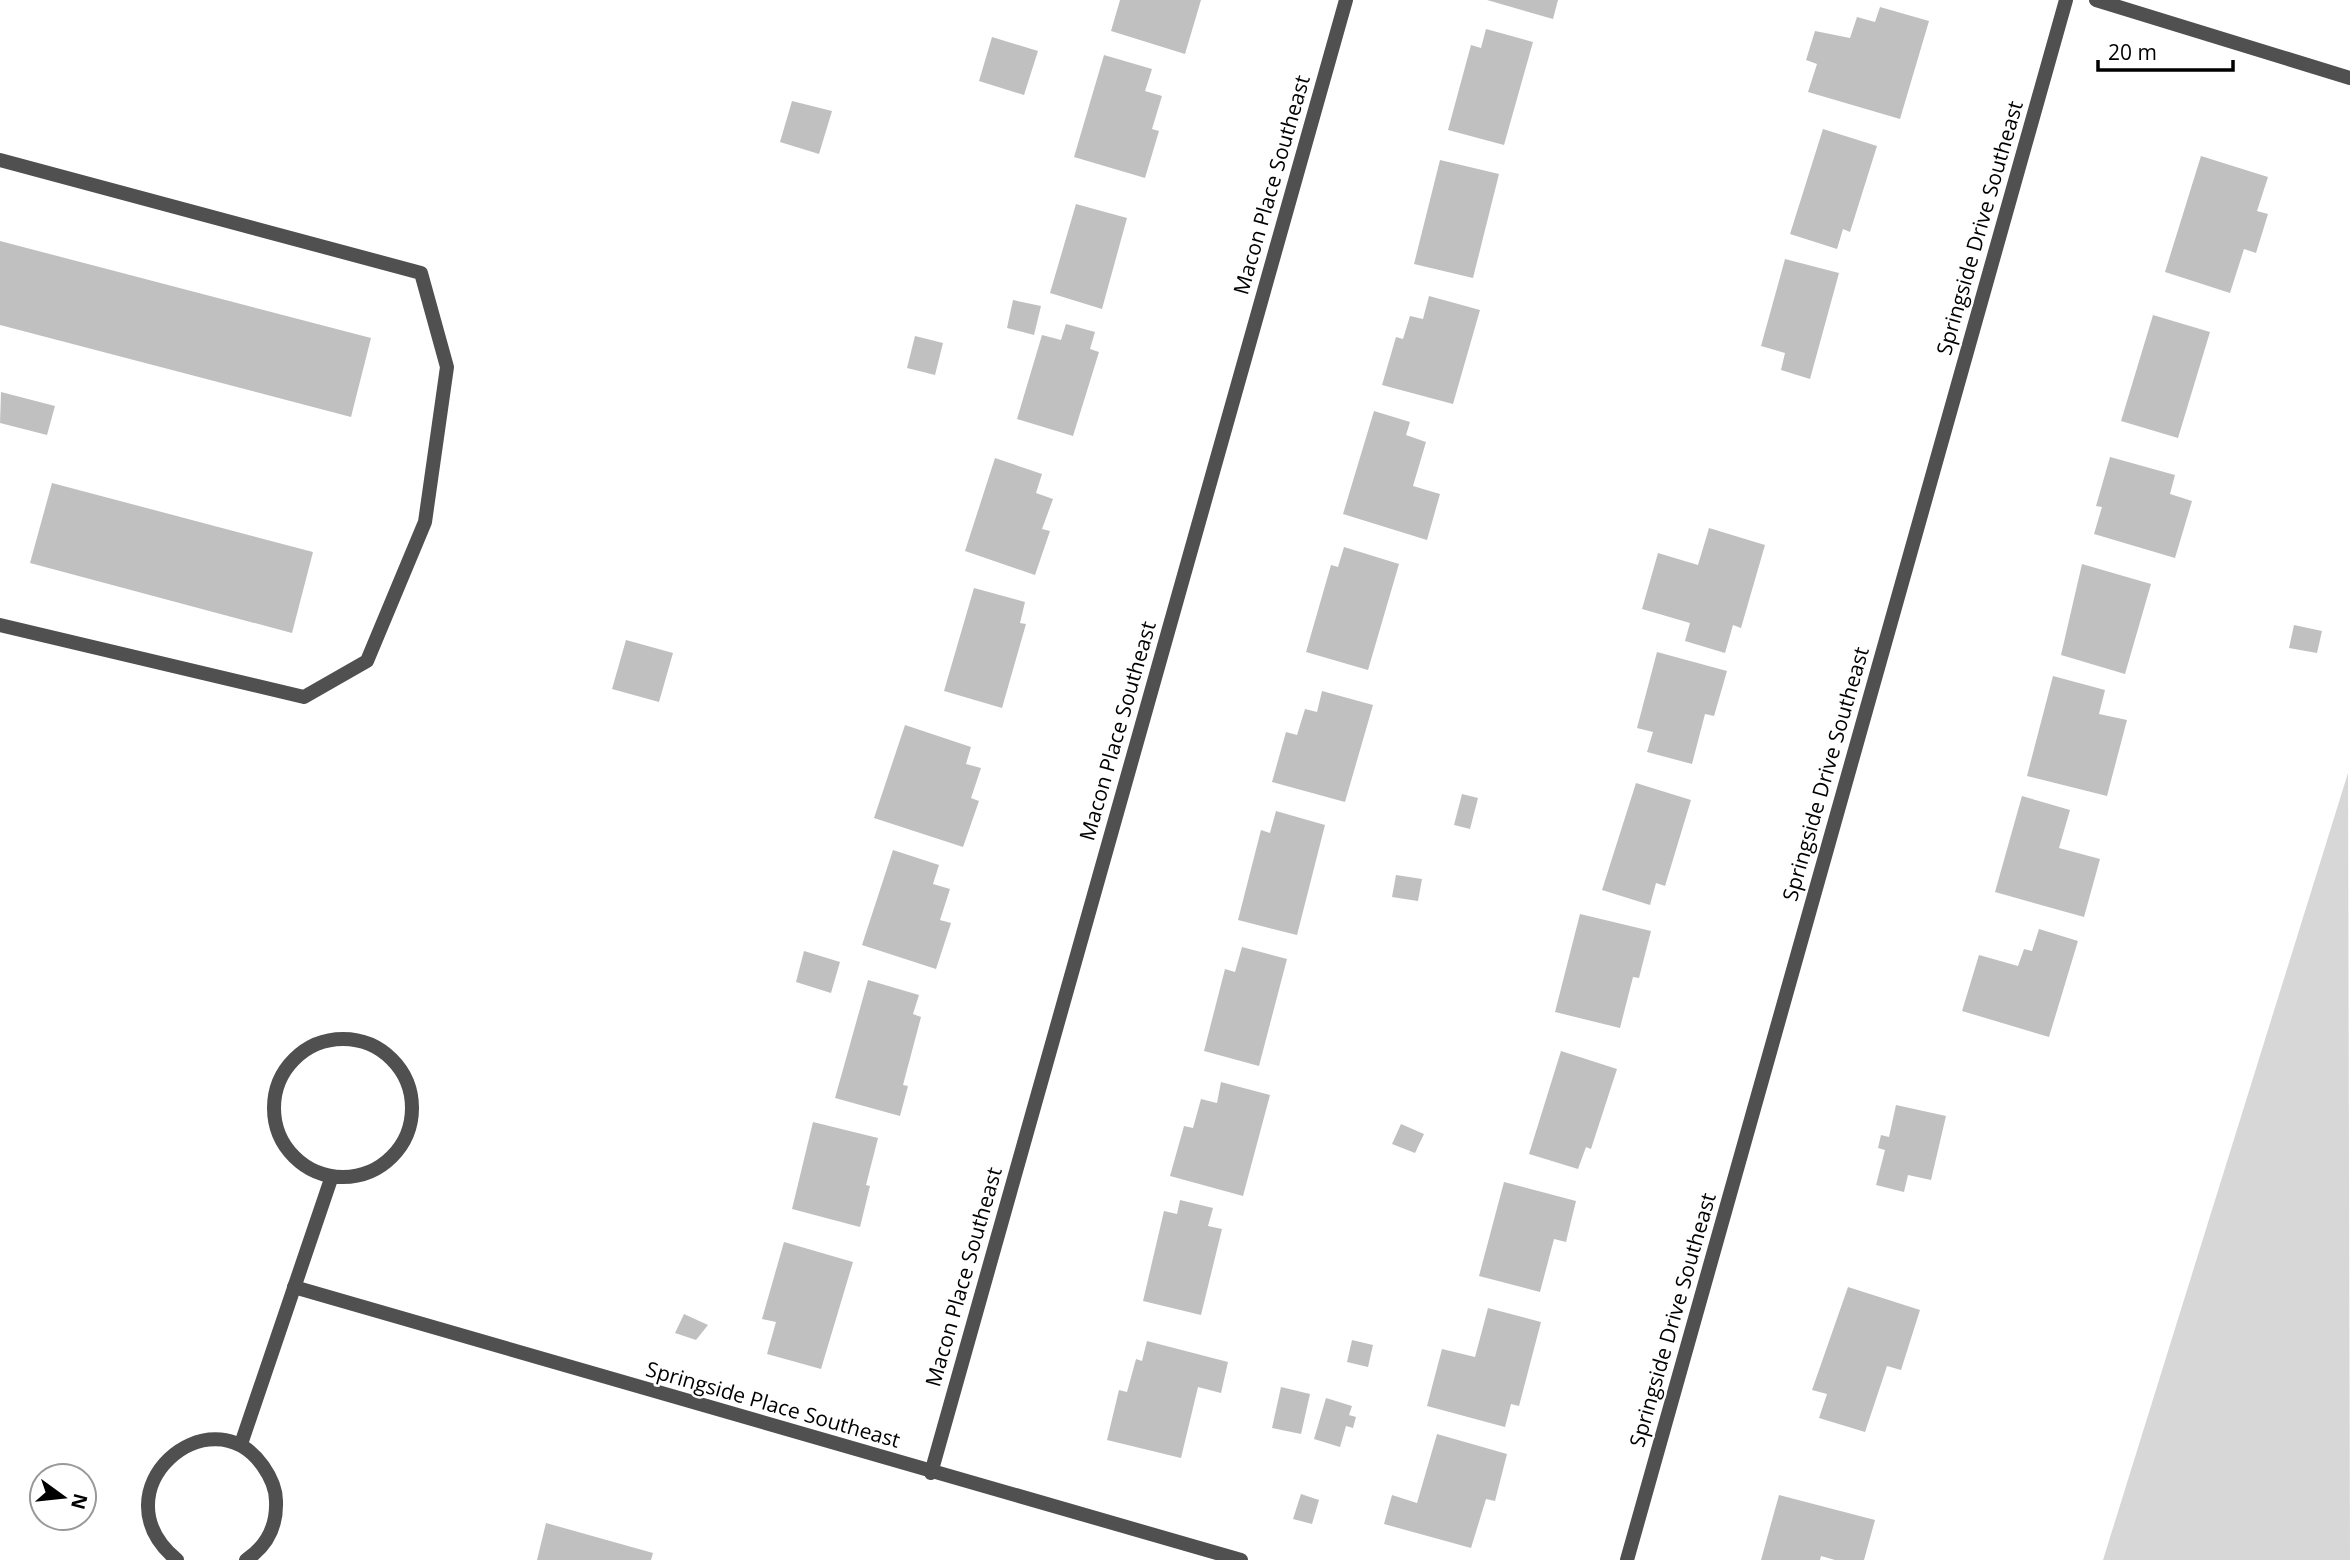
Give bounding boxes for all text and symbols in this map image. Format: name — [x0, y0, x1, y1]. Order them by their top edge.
scale bar — [2098, 28, 2233, 72]
text: 20 m — [2108, 38, 2157, 66]
street label: Macon Place Southeast — [1226, 72, 1316, 298]
street label: Springside Drive Southeast — [1929, 97, 2029, 358]
street label: Macon Place Southeast — [1072, 618, 1162, 844]
street label: Springside Drive Southeast — [1775, 643, 1875, 904]
street label: Macon Place Southeast — [918, 1164, 1008, 1390]
street label: Springside Drive Southeast — [1622, 1189, 1722, 1450]
street label: Springside Place Southeast — [643, 1354, 904, 1454]
north arrow — [28, 1462, 98, 1532]
text: N — [65, 1491, 94, 1512]

